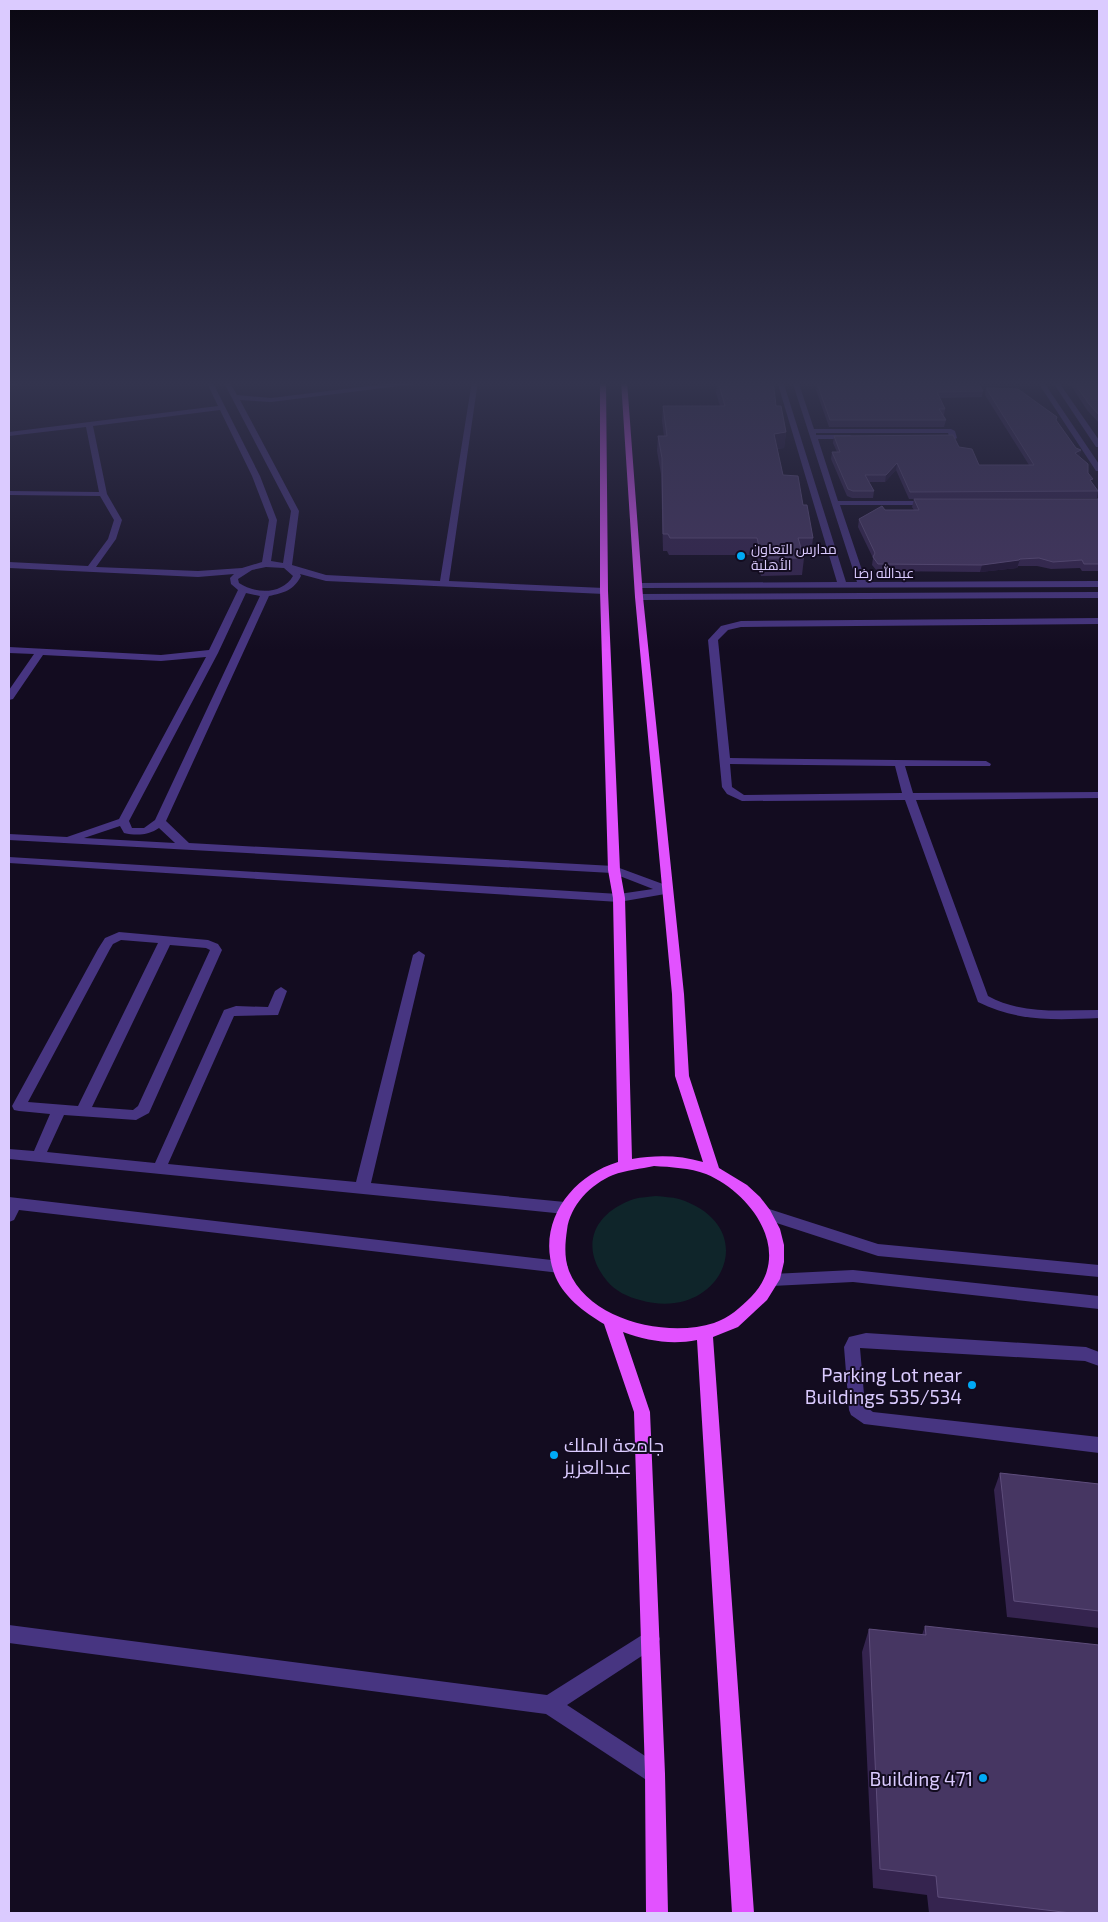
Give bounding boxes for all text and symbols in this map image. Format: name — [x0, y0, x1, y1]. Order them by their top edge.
place label: مدارس التعاون الأهلية — [751, 540, 837, 573]
marker: مدارس التعاون الأهلية — [735, 550, 747, 562]
street label: عبدالله رضا — [854, 564, 914, 581]
place label: Parking Lot near Buildings 535/534 — [805, 1363, 962, 1408]
marker: Parking Lot near Buildings 535/534 — [966, 1379, 978, 1391]
place label: جامعة الملك عبدالعزيز — [563, 1433, 664, 1479]
marker: جامعة الملك عبدالعزيز — [548, 1449, 560, 1461]
place label: Building 471 — [870, 1767, 973, 1790]
marker: Building 471 — [977, 1772, 989, 1784]

